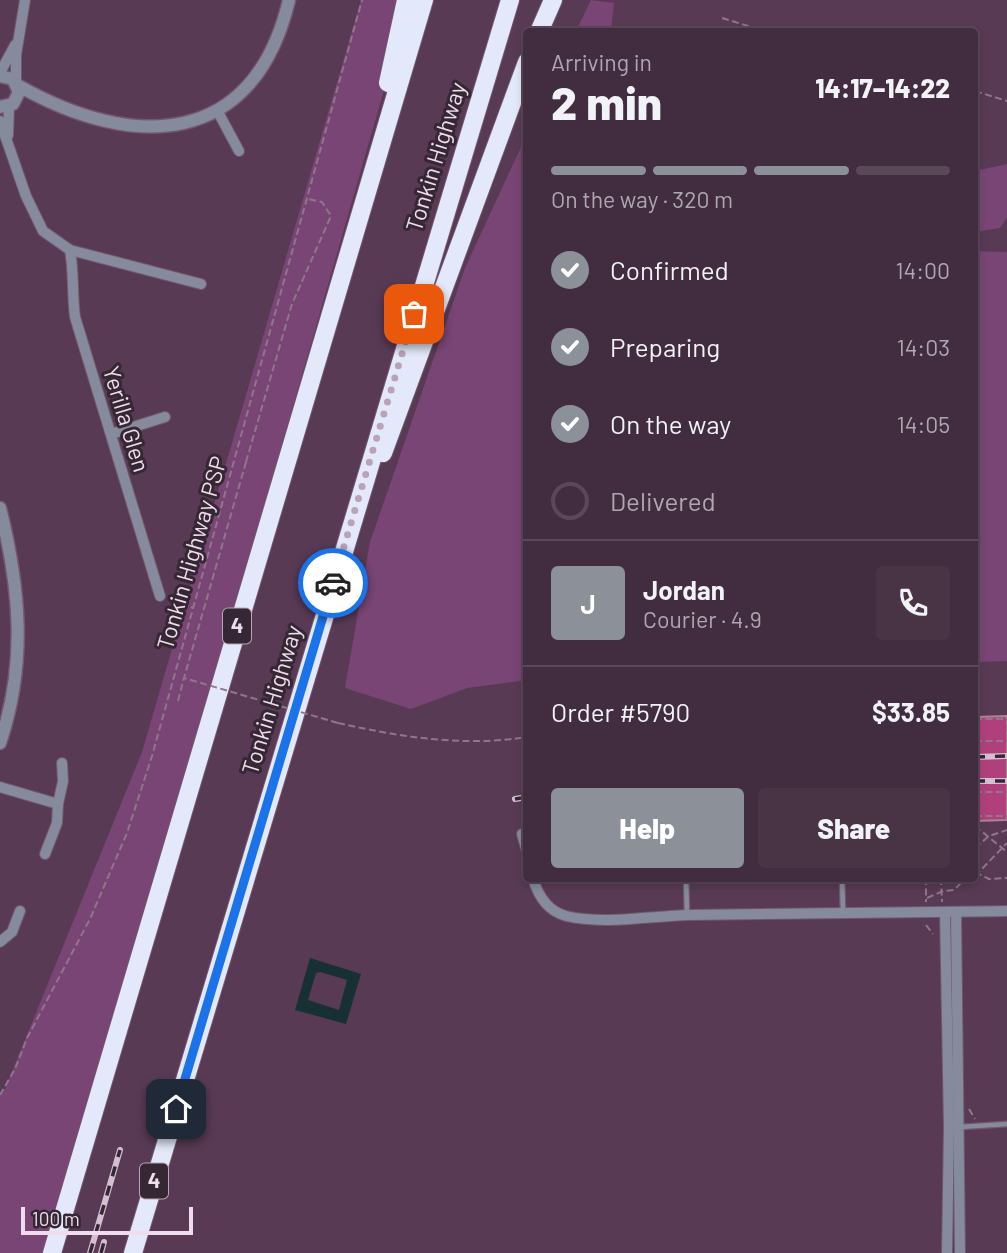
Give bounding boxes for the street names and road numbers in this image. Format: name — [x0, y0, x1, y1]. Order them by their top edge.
street label: Tonkin Highway — [399, 78, 471, 235]
street label: Yerilla Glen — [98, 362, 156, 475]
street label: Tonkin Highway PSP — [150, 453, 232, 653]
road number: 4 — [223, 608, 251, 644]
street label: Tonkin Highway — [235, 621, 307, 778]
road number: 4 — [140, 1164, 168, 1198]

